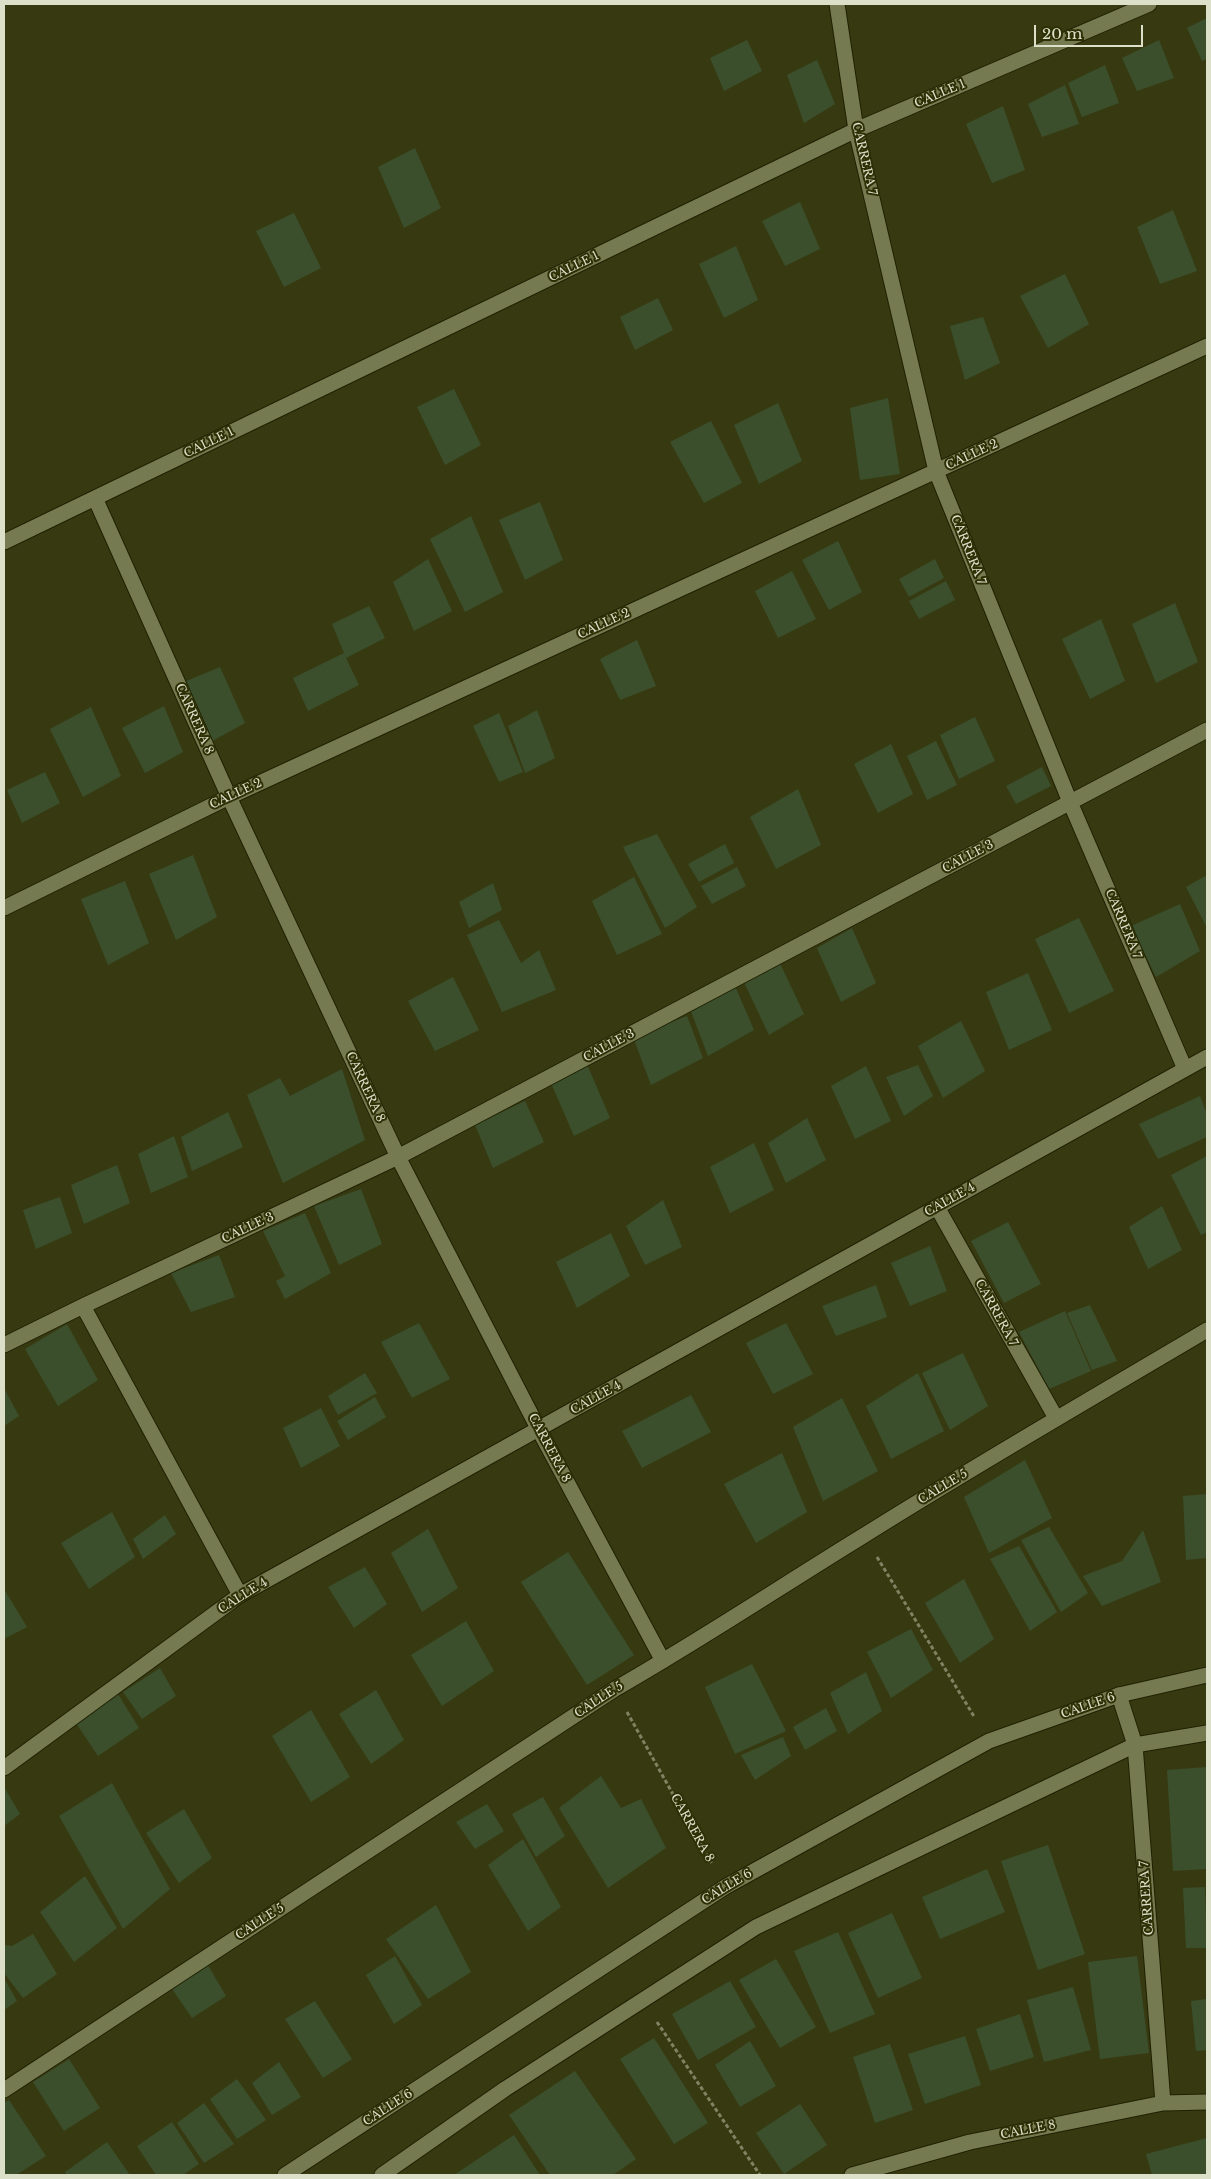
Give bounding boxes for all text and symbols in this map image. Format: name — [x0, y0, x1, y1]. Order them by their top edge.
scale bar — [1036, 15, 1145, 47]
text: 20 m — [1042, 24, 1082, 43]
street label: CALLE 1 — [912, 77, 968, 111]
street label: CARRERA 7 — [849, 121, 879, 197]
street label: CALLE 1 — [547, 249, 601, 285]
street label: CALLE 1 — [182, 425, 236, 461]
street label: CALLE 2 — [944, 437, 1000, 473]
street label: CARRERA 7 — [947, 513, 989, 587]
street label: CALLE 2 — [576, 606, 632, 642]
street label: CARRERA 8 — [172, 681, 216, 757]
street label: CALLE 2 — [208, 776, 264, 812]
street label: CALLE 3 — [940, 838, 996, 876]
street label: CARRERA 7 — [1102, 887, 1144, 961]
street label: CALLE 3 — [581, 1027, 637, 1065]
street label: CARRERA 8 — [342, 1050, 388, 1124]
street label: CALLE 4 — [922, 1180, 978, 1220]
street label: CALLE 3 — [220, 1210, 276, 1246]
street label: CARRERA 7 — [972, 1277, 1020, 1349]
street label: CALLE 4 — [568, 1378, 624, 1418]
street label: CARRERA 8 — [525, 1411, 573, 1485]
street label: CALLE 5 — [916, 1467, 970, 1507]
street label: CALLE 4 — [216, 1575, 270, 1617]
street label: CALLE 5 — [572, 1679, 626, 1721]
street label: CALLE 6 — [1059, 1690, 1117, 1722]
street label: CARRERA 8 — [667, 1791, 717, 1865]
street label: CARRERA 7 — [1137, 1860, 1157, 1936]
street label: CALLE 6 — [699, 1866, 755, 1908]
street label: CALLE 5 — [233, 1901, 287, 1943]
street label: CALLE 6 — [361, 2087, 415, 2129]
street label: CALLE 8 — [999, 2118, 1057, 2142]

